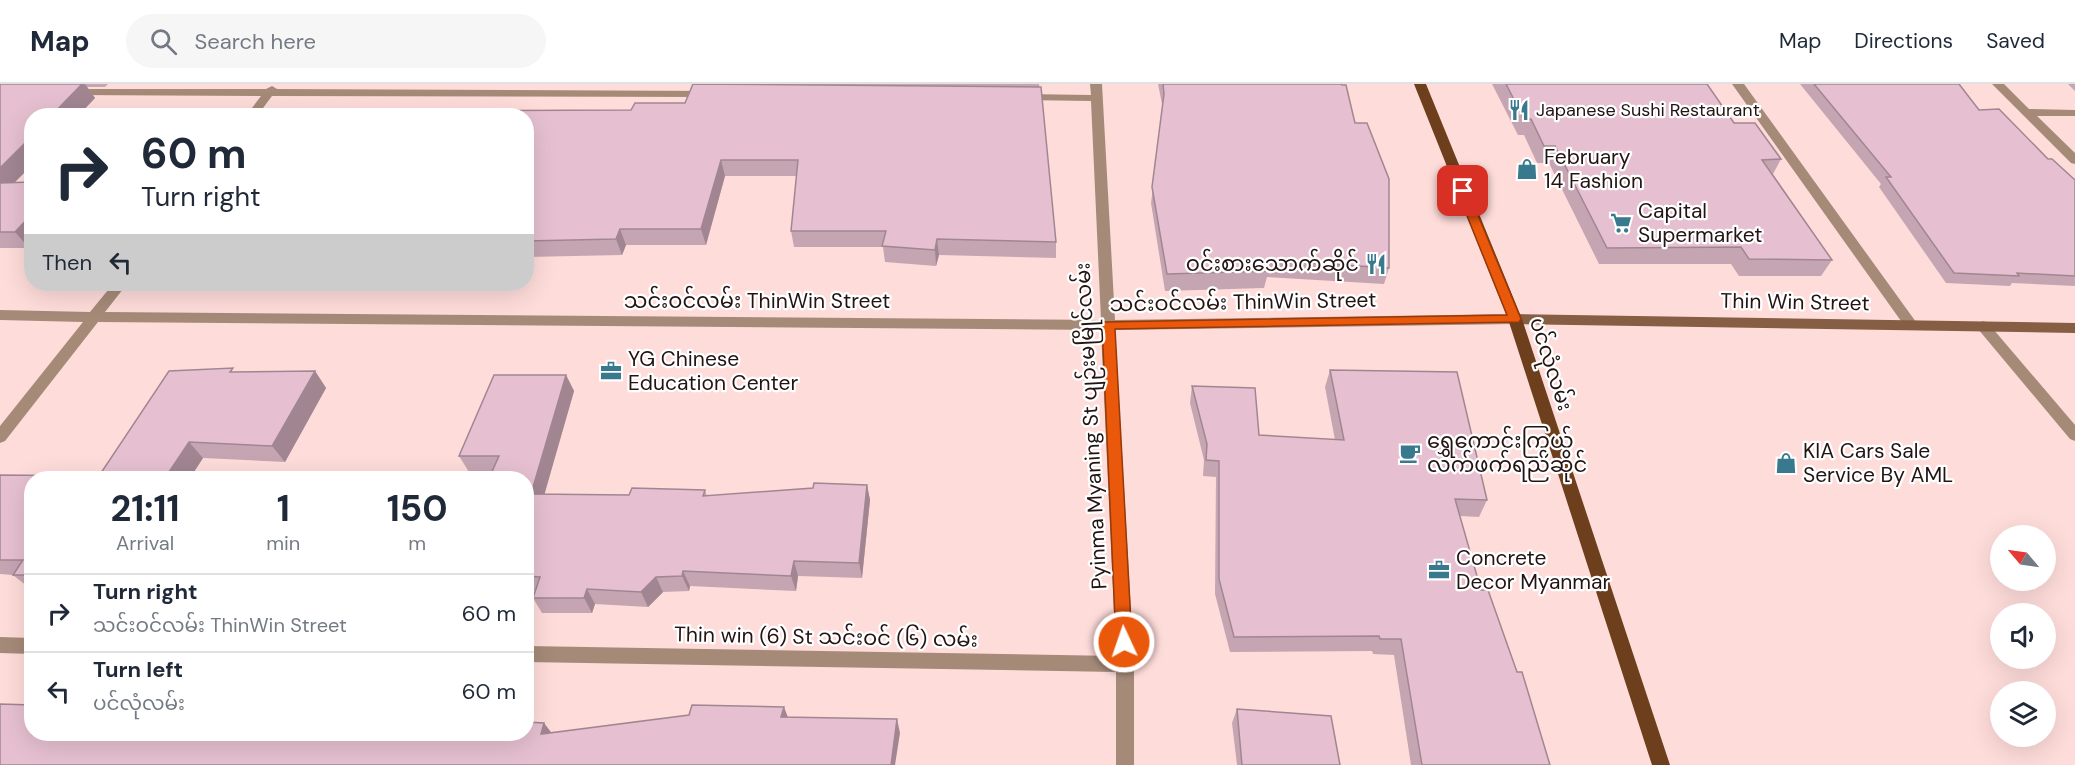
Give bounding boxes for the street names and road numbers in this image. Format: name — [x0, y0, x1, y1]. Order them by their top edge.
street label: Pyinma Myaning St ပျဉ်းမမြိုင်လမ်း — [1066, 262, 1118, 590]
street label: သင်းဝင်လမ်း ThinWin Street — [1109, 284, 1377, 318]
street label: သင်းဝင်လမ်း ThinWin Street — [624, 285, 890, 315]
street label: Thin Win Street — [1720, 287, 1870, 317]
street label: ပင်လုံလမ်း — [1520, 313, 1581, 415]
street label: Thin win (6) St သင်းဝင် (၆) လမ်း — [674, 618, 978, 654]

